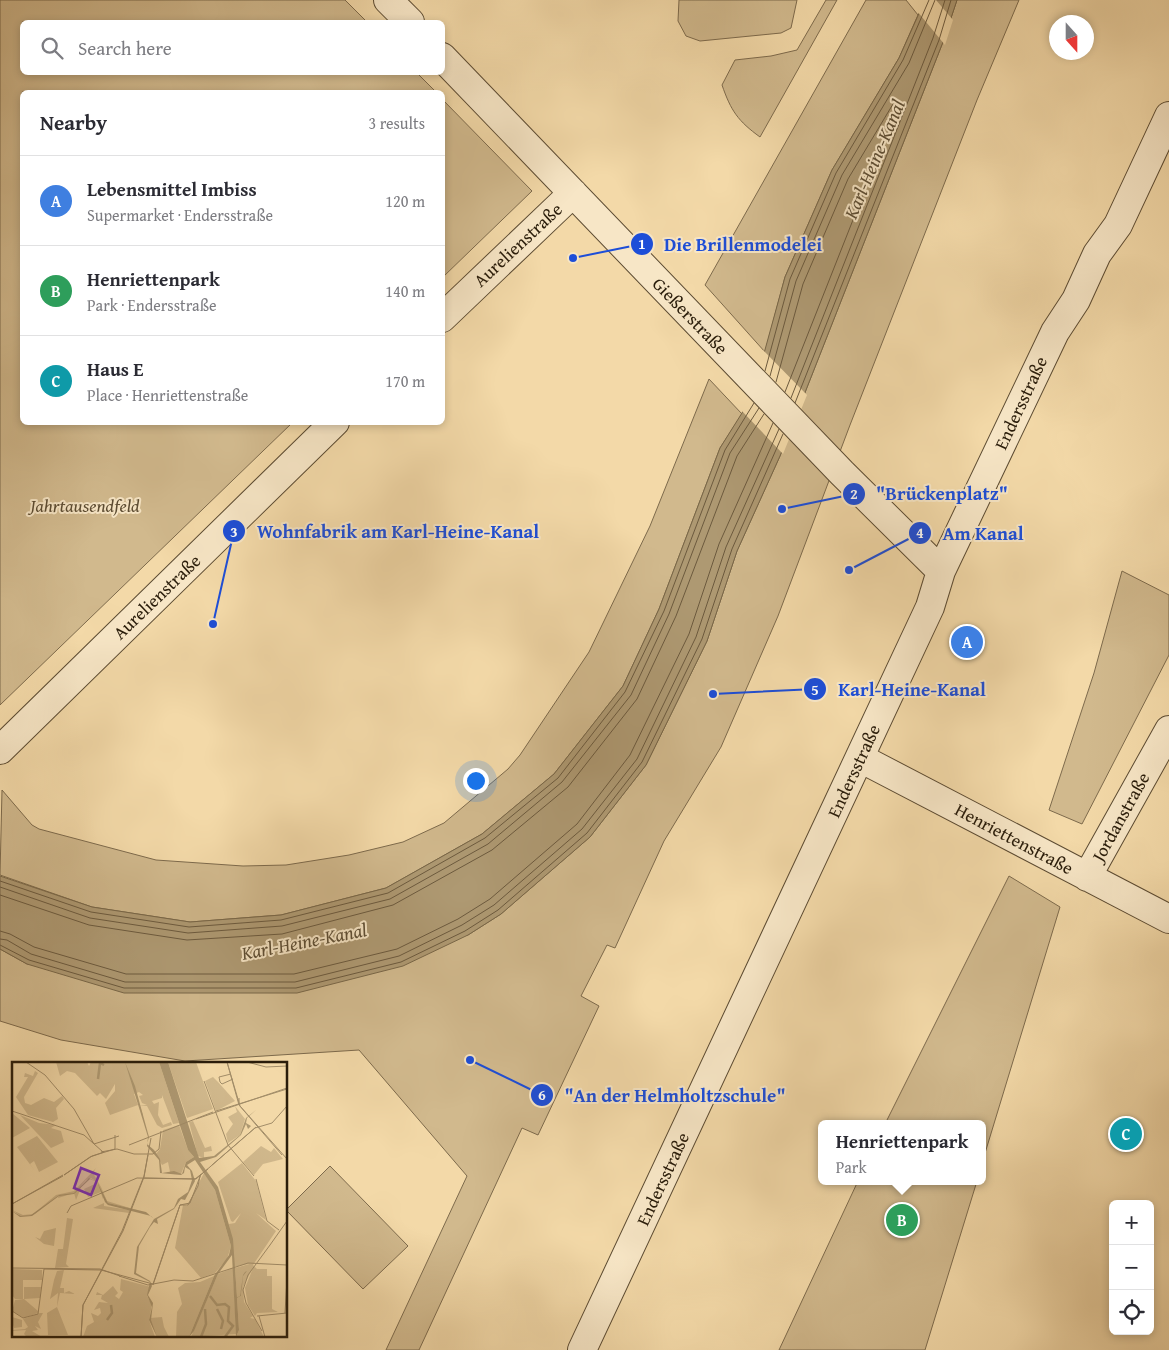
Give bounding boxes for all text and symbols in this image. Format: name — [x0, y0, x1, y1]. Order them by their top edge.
north arrow — [1049, 15, 1094, 60]
search box — [20, 20, 445, 75]
icon: search — [38, 34, 66, 62]
text: Search here — [78, 34, 172, 62]
water label: Karl-Heine-Kanal — [836, 95, 912, 224]
text: Nearby — [40, 107, 107, 138]
text: 3 results — [368, 111, 425, 135]
text: Lebensmittel Imbiss — [87, 175, 257, 203]
text: A — [51, 189, 61, 213]
text: 120 m — [385, 189, 425, 213]
street label: Aurelienstraße — [467, 196, 568, 293]
text: Supermarket · Endersstraße — [87, 203, 273, 227]
callout: Die Brillenmodelei — [629, 227, 833, 261]
text: Die Brillenmodelei — [664, 230, 822, 258]
text: 1 — [638, 233, 646, 254]
text: Henriettenpark — [87, 265, 220, 293]
street label: Gießerstraße — [646, 271, 734, 361]
text: B — [51, 279, 61, 303]
text: 140 m — [385, 279, 425, 303]
text: Park · Endersstraße — [87, 293, 217, 317]
street label: Endersstraße — [987, 352, 1054, 454]
text: Haus E — [87, 355, 143, 383]
text: C — [51, 369, 61, 393]
text: 170 m — [385, 369, 425, 393]
text: Place · Henriettenstraße — [87, 383, 248, 407]
callout: "Brückenplatz" — [841, 477, 1018, 511]
text: "Brückenplatz" — [876, 479, 1008, 507]
text: 2 — [850, 483, 858, 504]
park label: Jahrtausendfeld — [27, 492, 140, 519]
callout: Wohnfabrik am Karl-Heine-Kanal — [222, 514, 549, 548]
callout: Am Kanal — [907, 516, 1033, 550]
text: Wohnfabrik am Karl-Heine-Kanal — [257, 517, 539, 545]
text: Am Kanal — [942, 519, 1024, 547]
text: 3 — [230, 521, 238, 542]
text: 4 — [916, 522, 924, 543]
street label: Aurelienstraße — [107, 548, 207, 646]
pin: A — [951, 623, 983, 661]
callout: Karl-Heine-Kanal — [803, 672, 996, 706]
text: Karl-Heine-Kanal — [838, 675, 986, 703]
text: 5 — [811, 679, 819, 700]
street label: Endersstraße — [820, 720, 887, 822]
street label: Jordanstraße — [1084, 767, 1156, 868]
your location — [463, 768, 489, 794]
street label: Henriettenstraße — [950, 796, 1078, 881]
water label: Karl-Heine-Kanal — [238, 915, 369, 967]
inset map — [12, 1062, 288, 1338]
callout: "An der Helmholtzschule" — [530, 1078, 796, 1112]
text: "An der Helmholtzschule" — [564, 1081, 786, 1109]
text: 6 — [538, 1084, 546, 1105]
pin: C — [1110, 1115, 1142, 1153]
popup — [818, 1120, 986, 1185]
text: Henriettenpark — [836, 1127, 968, 1155]
street label: Endersstraße — [629, 1128, 696, 1230]
text: Park — [836, 1155, 867, 1179]
map controls — [1109, 1200, 1154, 1335]
button: + — [1109, 1200, 1154, 1245]
pin: B — [886, 1201, 918, 1239]
button: − — [1109, 1245, 1154, 1290]
button: locate — [1109, 1290, 1154, 1335]

